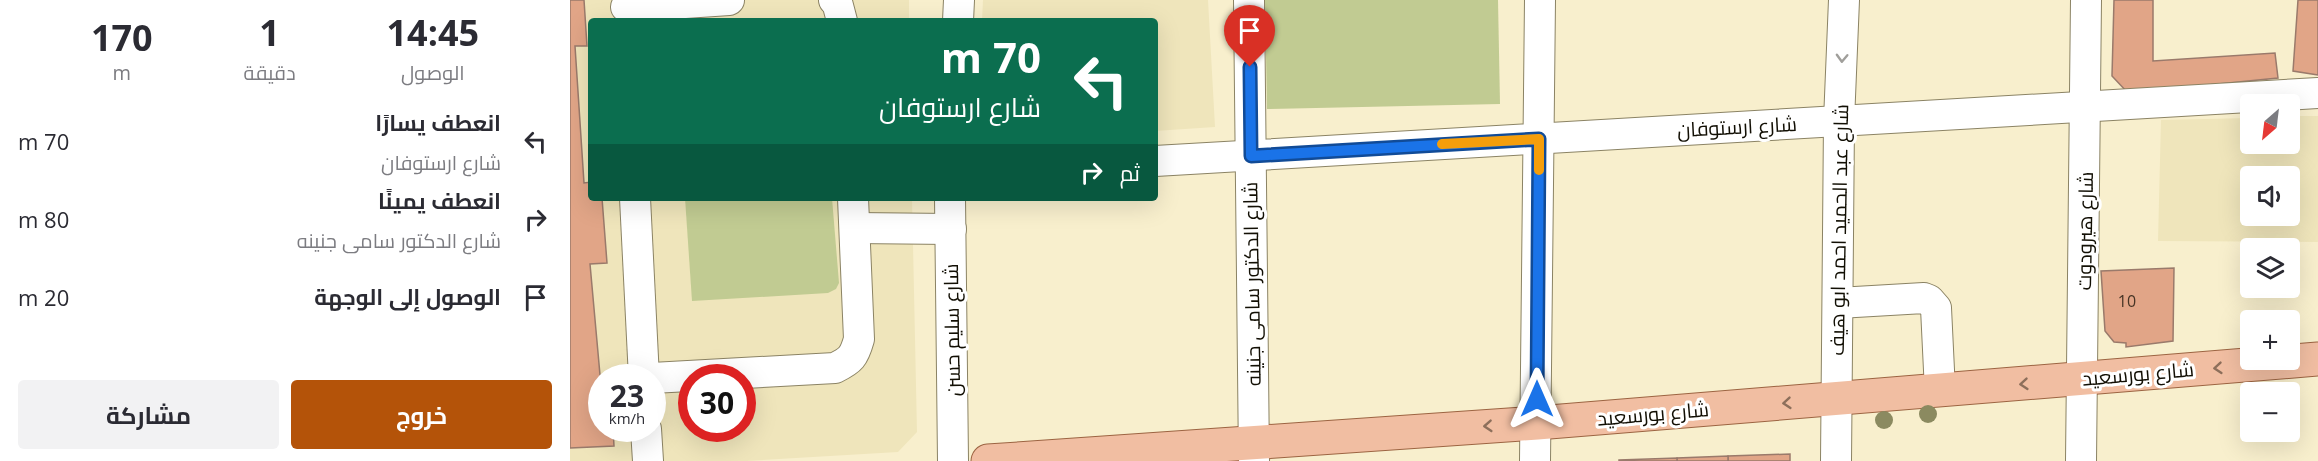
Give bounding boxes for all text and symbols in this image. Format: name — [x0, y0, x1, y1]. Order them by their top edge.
pin — [1224, 5, 1275, 67]
text: 1 — [259, 8, 280, 57]
text: 14:45 — [387, 8, 479, 57]
text: 170 — [91, 13, 153, 62]
icon: arrive — [1233, 14, 1266, 47]
text: 70 m — [941, 28, 1041, 85]
icon: left — [1062, 42, 1140, 120]
one-way arrow — [1835, 54, 1848, 63]
text: m — [113, 59, 131, 86]
text: دقيقة — [244, 59, 296, 86]
text: الوصول — [401, 59, 465, 86]
text: شارع ارستوفان — [879, 88, 1041, 125]
north arrow — [2240, 94, 2300, 154]
map controls — [2240, 94, 2300, 442]
street label: شارع عبد الحميد احمد ابو هيف — [1823, 104, 1855, 356]
text: انعطف يسارًا — [375, 107, 501, 137]
street label: شارع ارستوفان — [1676, 110, 1798, 144]
icon: left — [519, 125, 552, 158]
text: 70 m — [18, 126, 69, 156]
text: شارع ارستوفان — [381, 149, 501, 176]
icon: right — [1075, 156, 1108, 189]
text: ثم — [1120, 157, 1140, 187]
button: sound — [2240, 166, 2300, 226]
street label: شارع هيرودوت — [2070, 171, 2100, 291]
street label: شارع الدكتور سامى جنينه — [1236, 182, 1268, 386]
text: انعطف يمينًا — [378, 185, 501, 215]
icon: right — [519, 203, 552, 236]
text: 80 m — [18, 204, 69, 234]
text: شارع الدكتور سامى جنينه — [297, 227, 501, 254]
button: layers — [2240, 238, 2300, 298]
street label: شارع سليم حسن — [937, 263, 967, 397]
text: الوصول إلى الوجهة — [314, 281, 501, 311]
icon: arrive — [519, 281, 552, 314]
text: 20 m — [18, 282, 69, 312]
house number: 10 — [2118, 290, 2136, 312]
button: + — [2240, 310, 2300, 370]
street label: شارع بورسعيد — [2081, 355, 2195, 393]
one-way arrow — [2213, 361, 2222, 374]
speed limit sign: 30 — [678, 364, 756, 442]
position arrow — [1505, 367, 1569, 431]
text: 23 — [610, 375, 644, 416]
one-way arrow — [2019, 377, 2028, 390]
button: مشاركة — [18, 380, 279, 449]
button: خروج — [291, 380, 552, 449]
button: − — [2240, 382, 2300, 442]
street label: شارع بورسعيد — [1596, 395, 1710, 433]
one-way arrow — [1783, 396, 1792, 409]
text: km/h — [609, 408, 645, 428]
one-way arrow — [1484, 420, 1493, 433]

